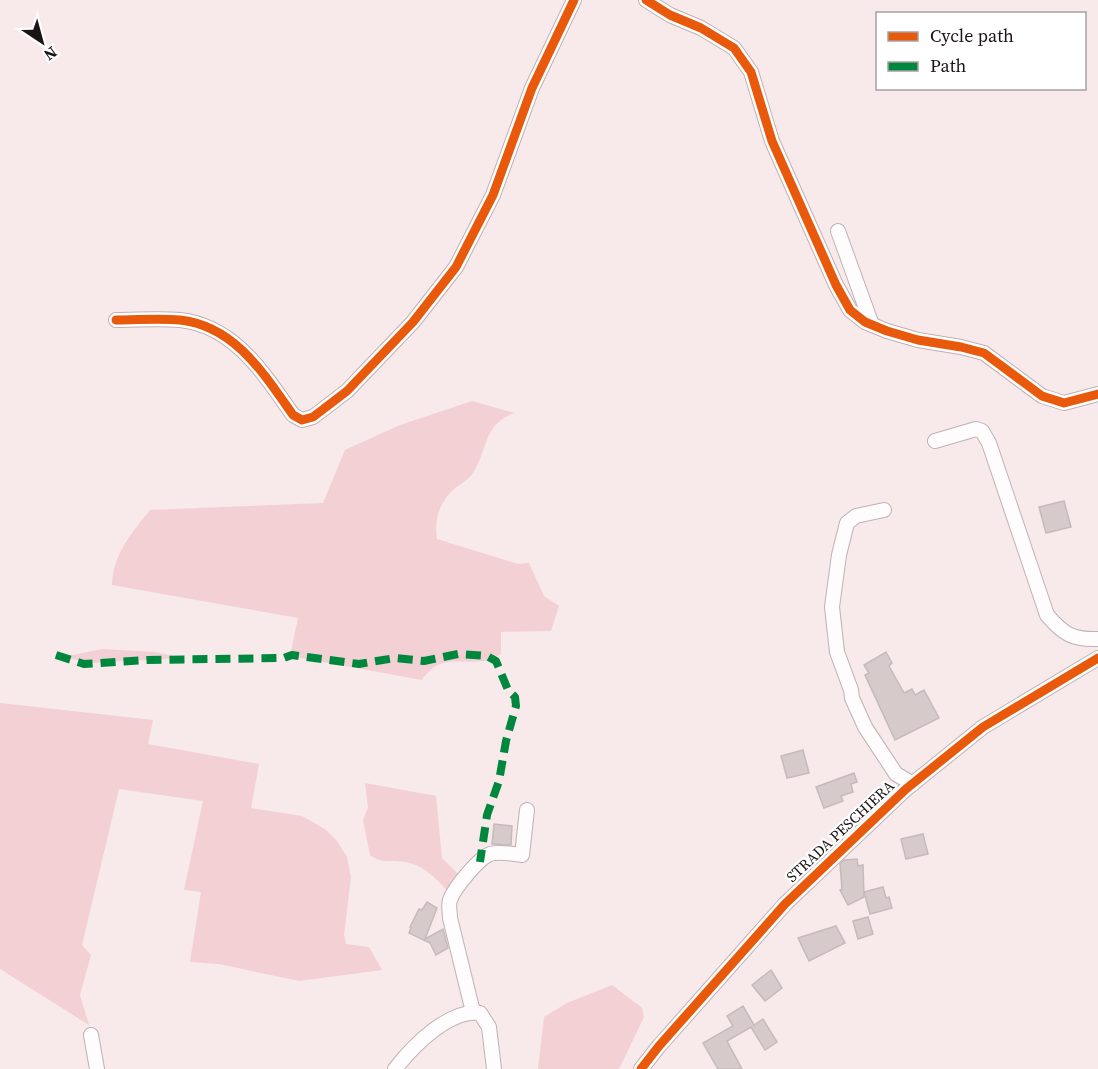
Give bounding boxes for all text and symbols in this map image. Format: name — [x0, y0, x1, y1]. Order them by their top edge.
north arrow — [12, 12, 72, 72]
legend — [876, 12, 1086, 90]
text: Cycle path — [930, 23, 1014, 48]
text: N — [39, 42, 62, 67]
text: Path — [930, 53, 967, 78]
street label: STRADA PESCHIERA — [781, 775, 899, 887]

